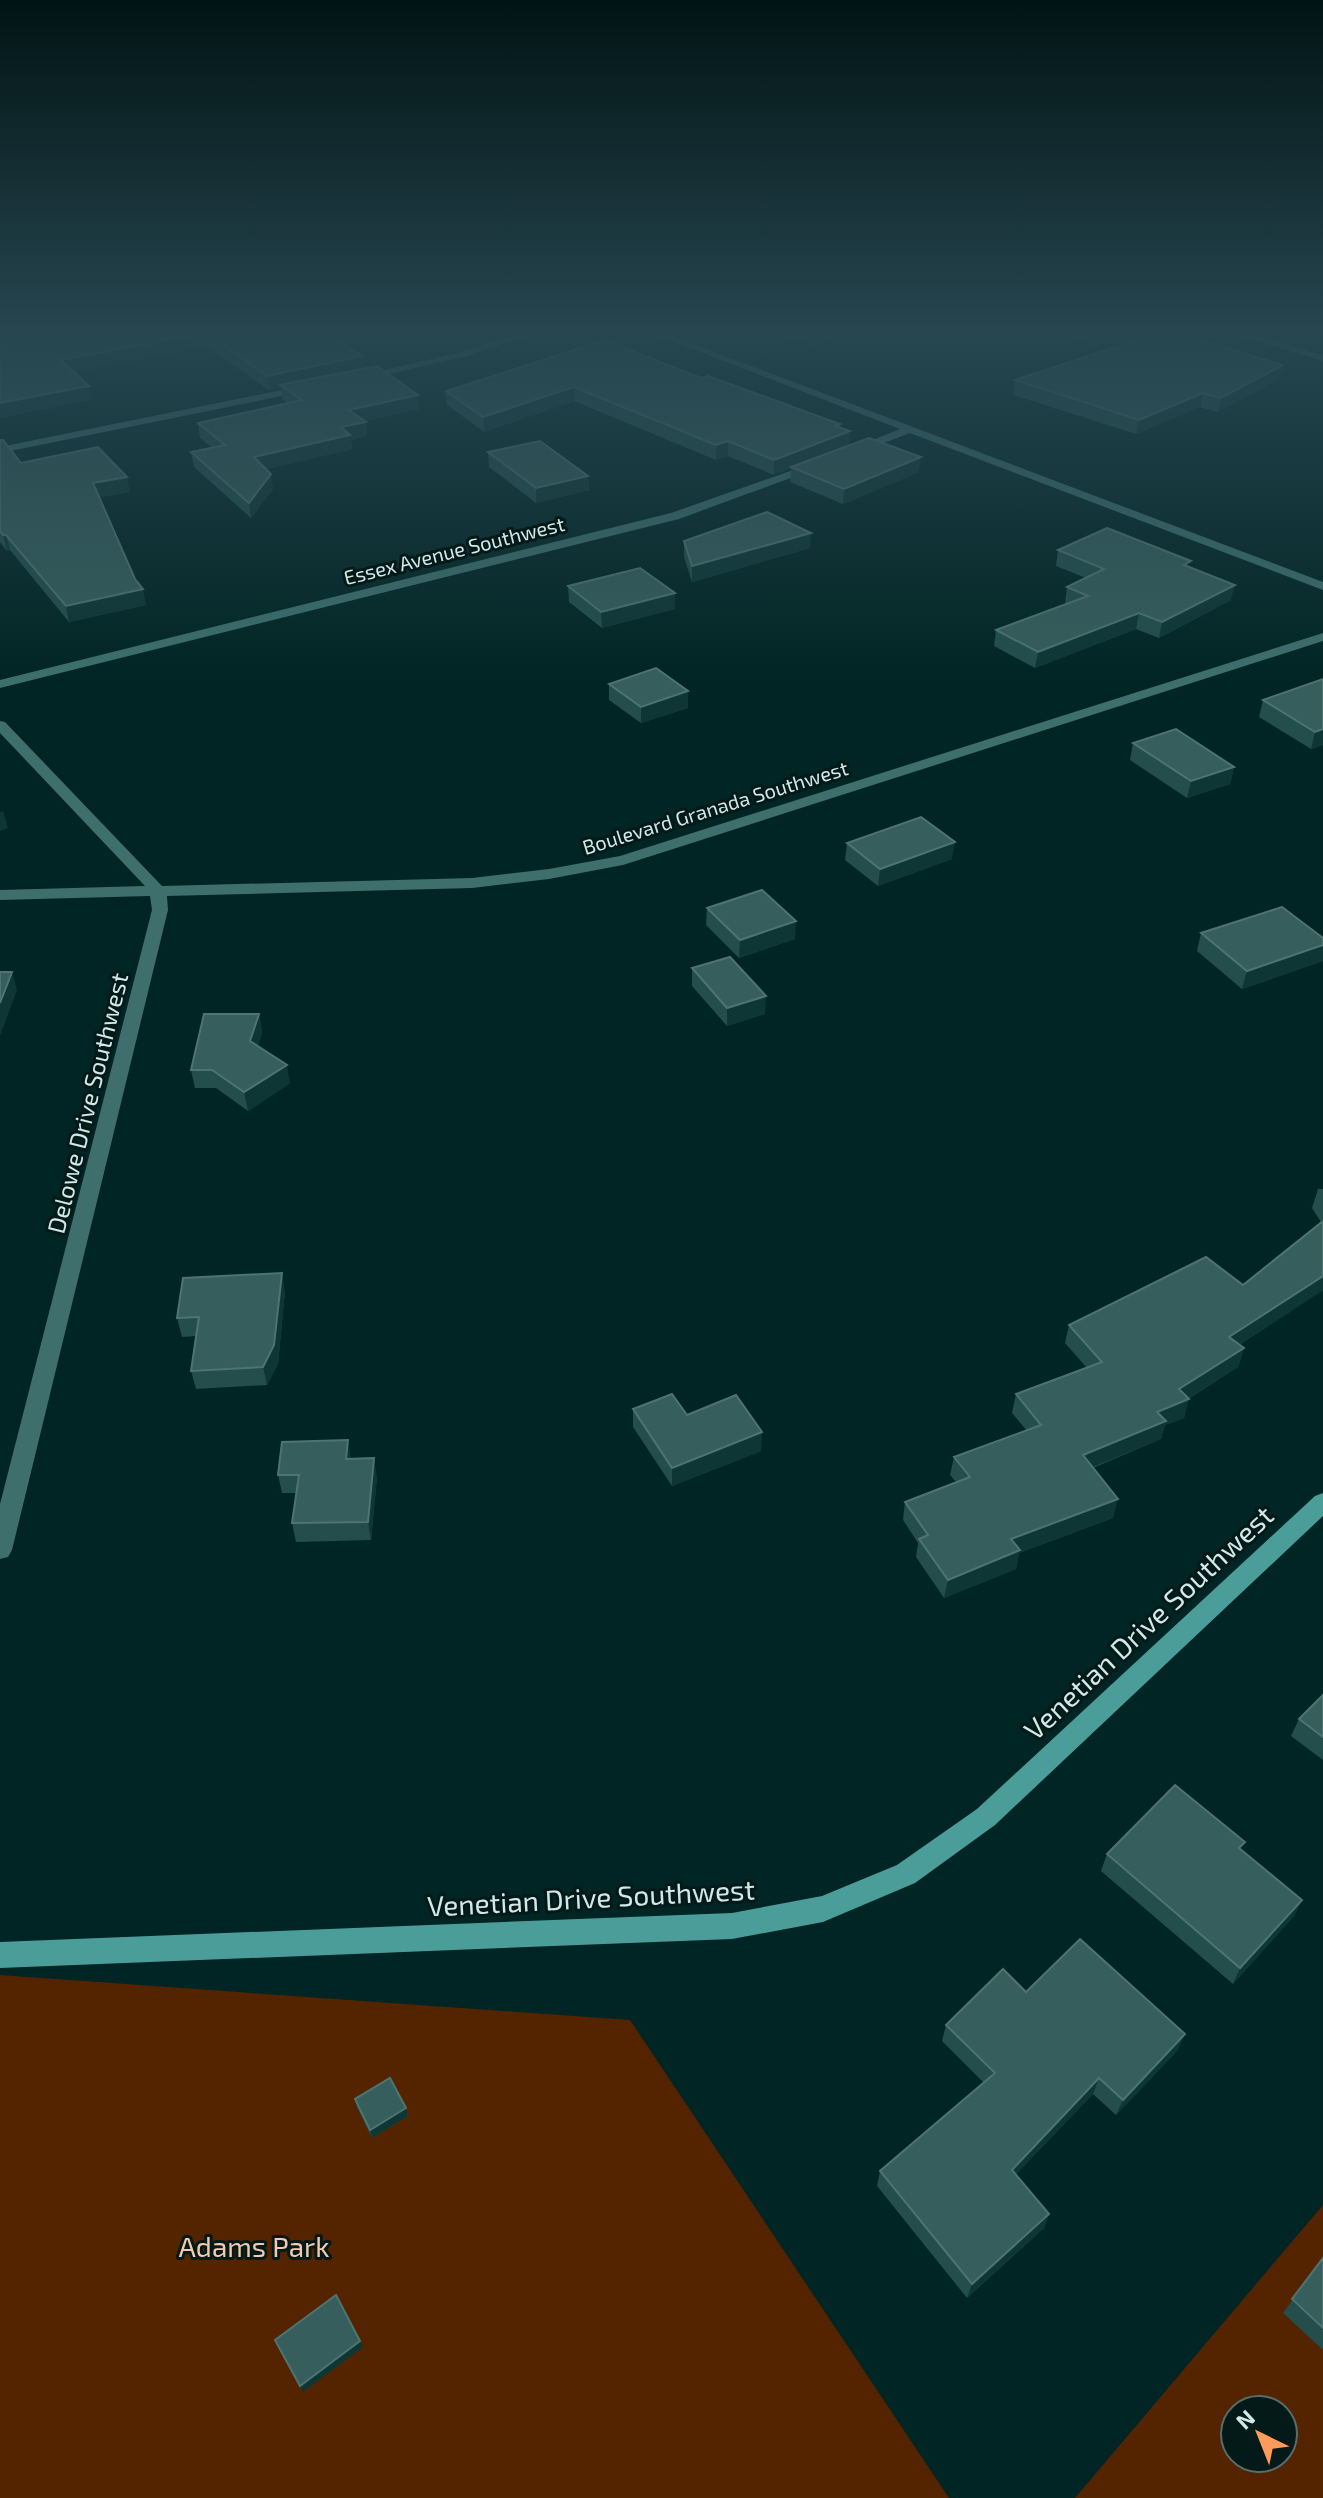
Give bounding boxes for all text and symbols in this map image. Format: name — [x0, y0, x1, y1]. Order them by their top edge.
street label: Essex Avenue Southwest — [341, 511, 567, 589]
street label: Boulevard Granada Southwest — [579, 755, 851, 859]
street label: Delowe Drive Southwest — [41, 970, 133, 1236]
street label: Venetian Drive Southwest — [1016, 1498, 1280, 1746]
street label: Venetian Drive Southwest — [426, 1871, 756, 1923]
park label: Adams Park — [178, 2229, 330, 2263]
north arrow — [1219, 2394, 1299, 2474]
text: N — [1230, 2404, 1259, 2434]

